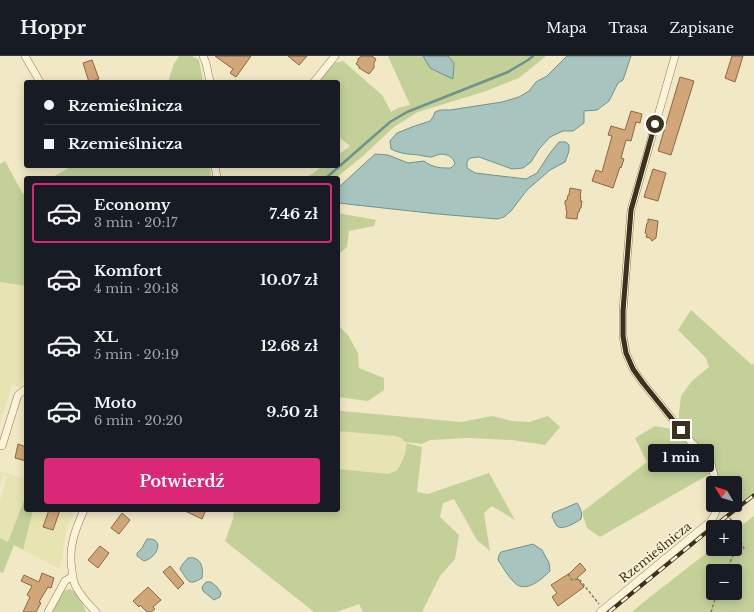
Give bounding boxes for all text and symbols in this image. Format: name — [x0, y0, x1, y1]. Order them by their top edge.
text: Hoppr — [20, 16, 86, 39]
text: Mapa — [546, 19, 587, 37]
text: Trasa — [609, 19, 647, 37]
text: Zapisane — [669, 19, 734, 37]
text: Rzemieślnicza — [68, 96, 183, 115]
route start — [646, 115, 664, 133]
text: Rzemieślnicza — [68, 134, 183, 153]
icon: car — [46, 195, 82, 231]
text: Economy — [94, 195, 171, 214]
text: 7.46 zł — [269, 204, 318, 223]
text: 3 min · 20:17 — [94, 214, 178, 231]
icon: car — [46, 261, 82, 297]
text: Komfort — [94, 261, 162, 280]
text: 10.07 zł — [260, 270, 318, 289]
text: 4 min · 20:18 — [94, 280, 179, 297]
icon: car — [46, 327, 82, 363]
text: XL — [94, 327, 118, 346]
text: 12.68 zł — [260, 336, 318, 355]
text: 5 min · 20:19 — [94, 346, 179, 363]
icon: car — [46, 393, 82, 429]
text: Moto — [94, 393, 136, 412]
text: 9.50 zł — [266, 402, 318, 421]
text: 6 min · 20:20 — [94, 412, 183, 429]
route end — [672, 421, 690, 439]
callout: 1 min — [648, 444, 714, 472]
text: 1 min — [662, 449, 700, 466]
button: Potwierdź — [44, 458, 320, 504]
north arrow — [706, 476, 742, 512]
map controls — [706, 476, 742, 600]
street label: Rzemieślnicza — [616, 518, 694, 586]
button: + — [706, 520, 742, 556]
button: − — [706, 564, 742, 600]

